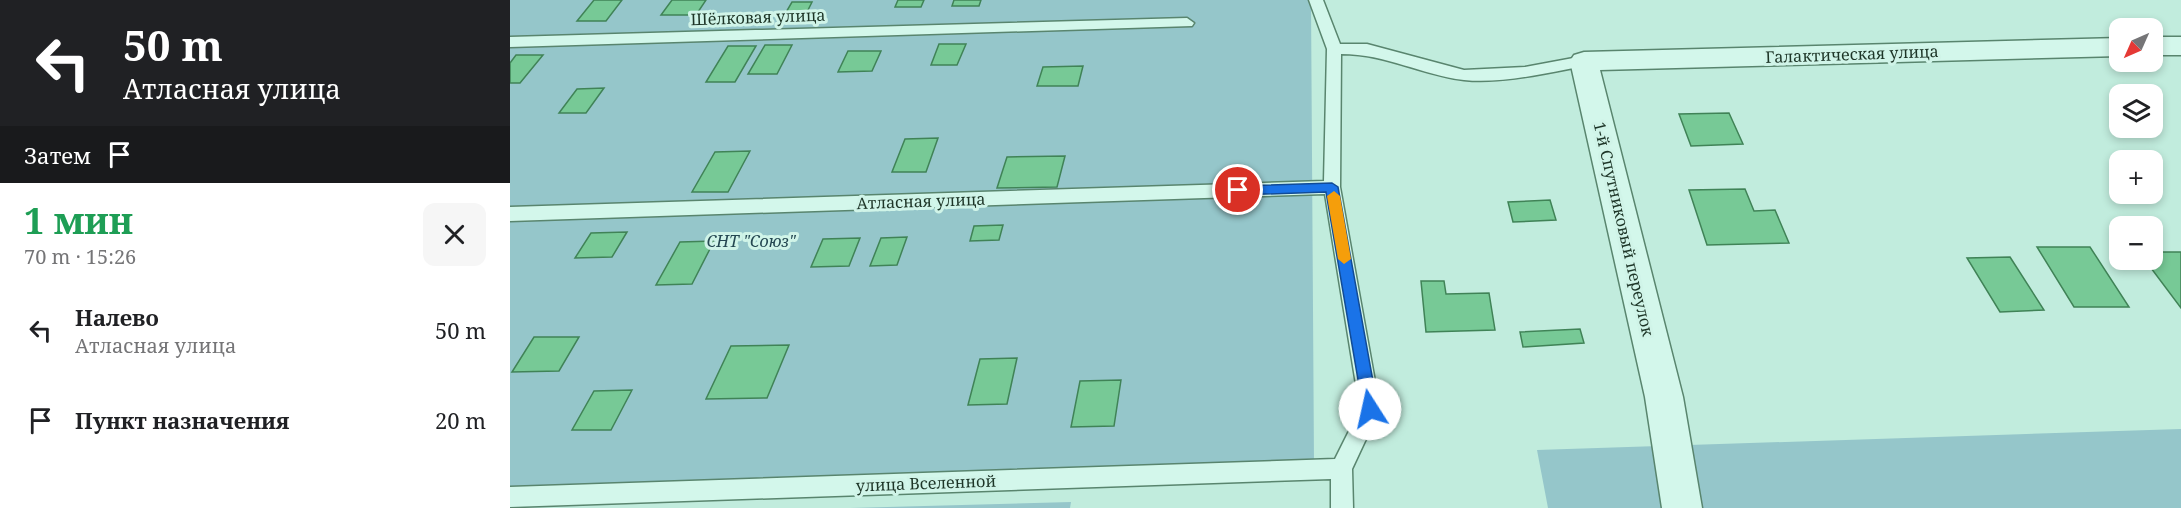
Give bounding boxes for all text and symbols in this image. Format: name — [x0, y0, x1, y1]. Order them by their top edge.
street label: Шёлковая улица — [690, 4, 826, 30]
text: 50 m — [123, 16, 223, 73]
north arrow — [2109, 18, 2163, 72]
map controls — [2109, 18, 2163, 270]
icon: left — [24, 24, 102, 102]
street label: Галактическая улица — [1765, 40, 1939, 68]
text: Атласная улица — [123, 70, 341, 107]
button: layers — [2109, 84, 2163, 138]
street label: 1-й Спутниковый переулок — [1589, 120, 1660, 339]
icon: arrive — [103, 138, 136, 171]
text: Затем — [24, 140, 91, 170]
button: + — [2109, 150, 2163, 204]
pin — [1212, 164, 1263, 215]
icon: arrive — [1221, 173, 1254, 206]
street label: Атласная улица — [856, 188, 986, 214]
text: 1 мин — [24, 196, 133, 245]
button: close — [423, 203, 486, 266]
button: − — [2109, 216, 2163, 270]
park label: СНТ "Союз" — [706, 230, 797, 252]
text: 70 m · 15:26 — [24, 243, 136, 270]
text: Налево — [75, 302, 159, 332]
icon: left — [24, 314, 57, 347]
text: 50 m — [435, 315, 486, 345]
text: Атласная улица — [75, 332, 236, 359]
position arrow — [1338, 377, 1402, 441]
icon: arrive — [24, 404, 57, 437]
text: Пункт назначения — [75, 405, 289, 435]
text: 20 m — [435, 405, 486, 435]
street label: улица Вселенной — [855, 470, 997, 496]

